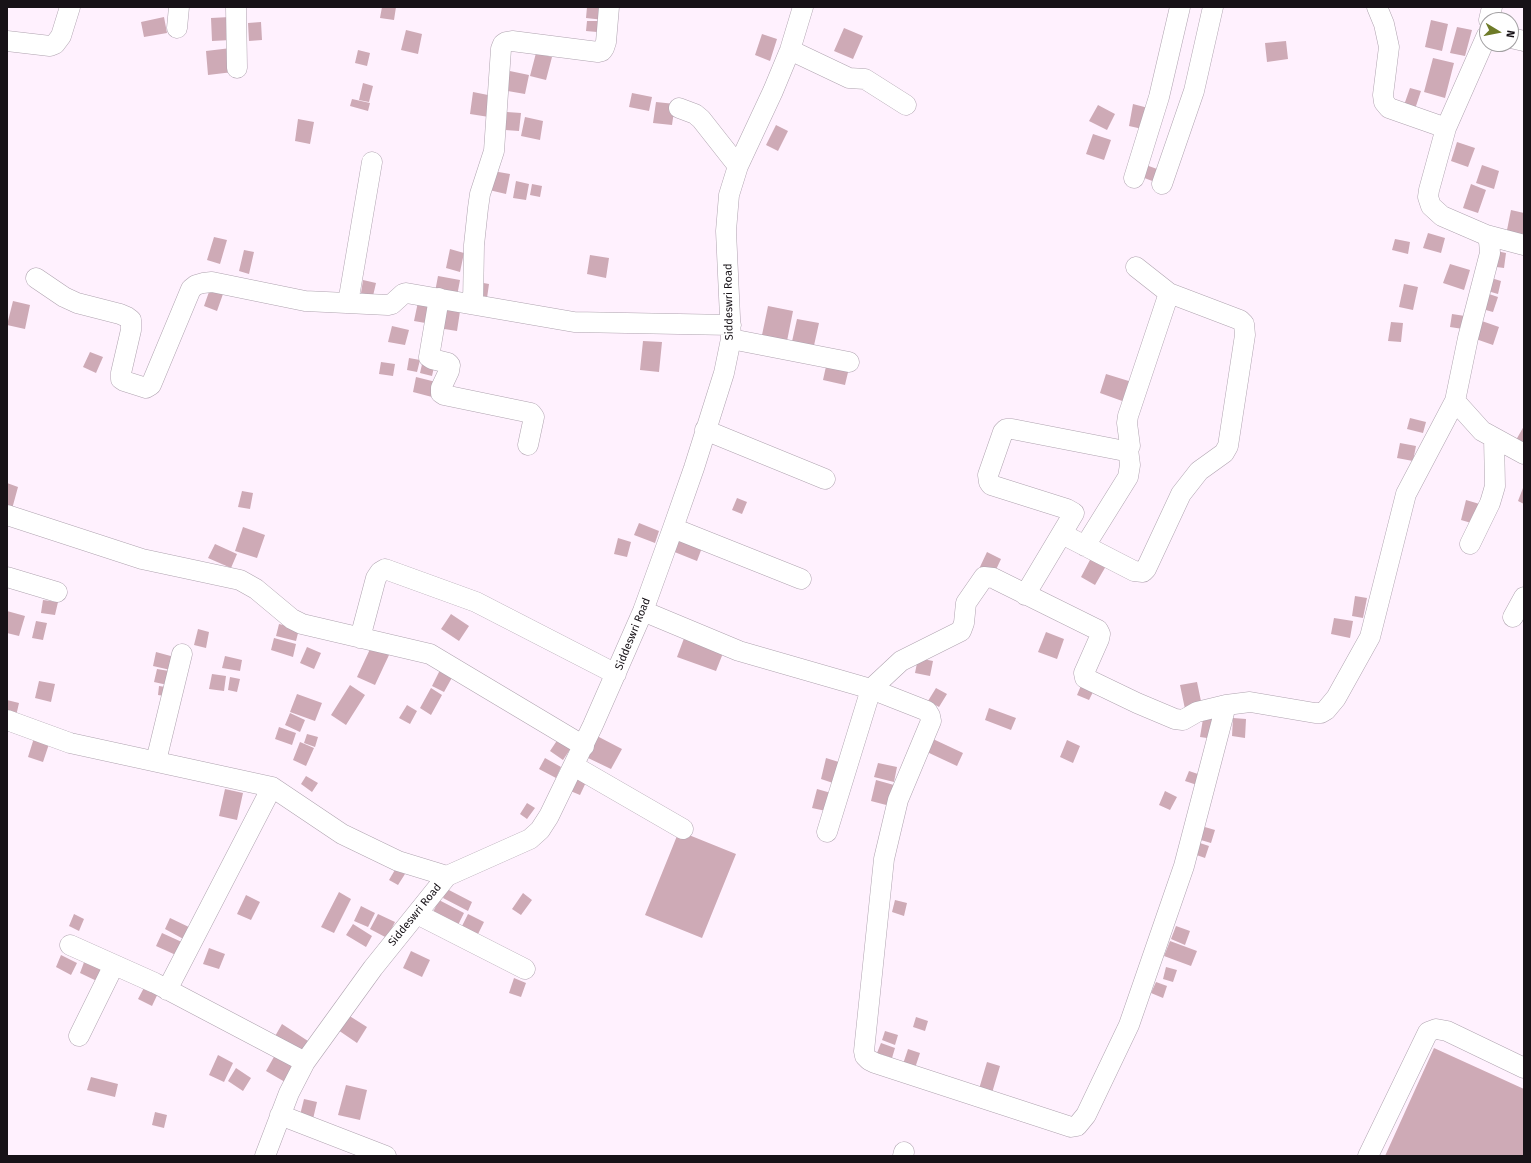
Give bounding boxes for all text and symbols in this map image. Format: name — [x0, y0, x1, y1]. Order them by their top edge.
north arrow — [1479, 12, 1519, 52]
text: N — [1503, 29, 1517, 39]
street label: Siddeswri Road — [722, 263, 736, 341]
street label: Siddeswri Road — [612, 596, 654, 672]
street label: Siddeswri Road — [386, 881, 444, 949]

